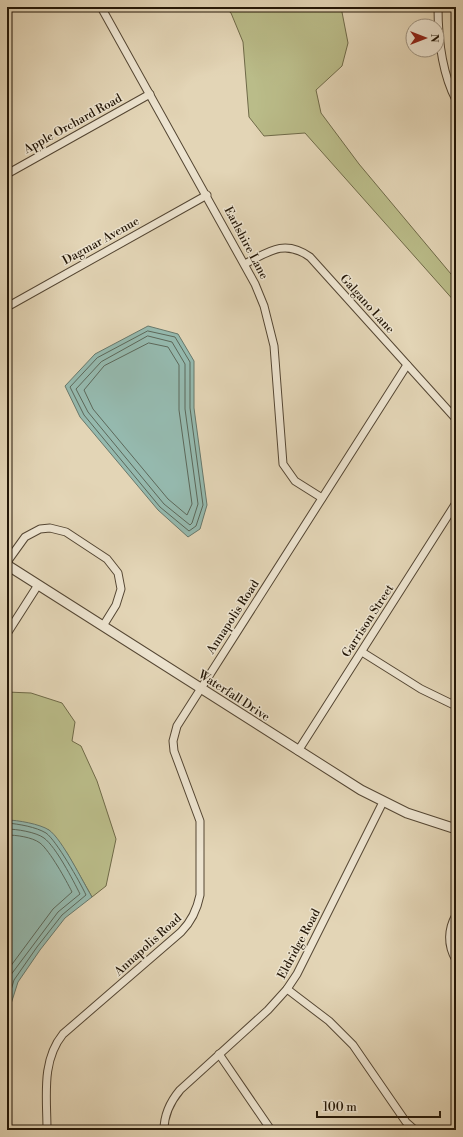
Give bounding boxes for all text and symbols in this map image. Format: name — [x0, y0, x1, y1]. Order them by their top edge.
north arrow — [405, 18, 445, 58]
text: N — [427, 34, 441, 43]
street label: Apple Orchard Road — [20, 91, 125, 158]
street label: Earlshire Lane — [221, 204, 271, 282]
street label: Dagmar Avenue — [60, 214, 142, 268]
street label: Galgano Lane — [337, 271, 397, 337]
street label: Annapolis Road — [203, 577, 263, 658]
street label: Garrison Street — [339, 581, 398, 660]
street label: Waterfall Drive — [195, 667, 273, 725]
street label: Eldridge Road — [274, 906, 324, 982]
street label: Annapolis Road — [111, 911, 185, 980]
scale bar — [317, 1093, 440, 1119]
text: 100 m — [323, 1100, 357, 1115]

